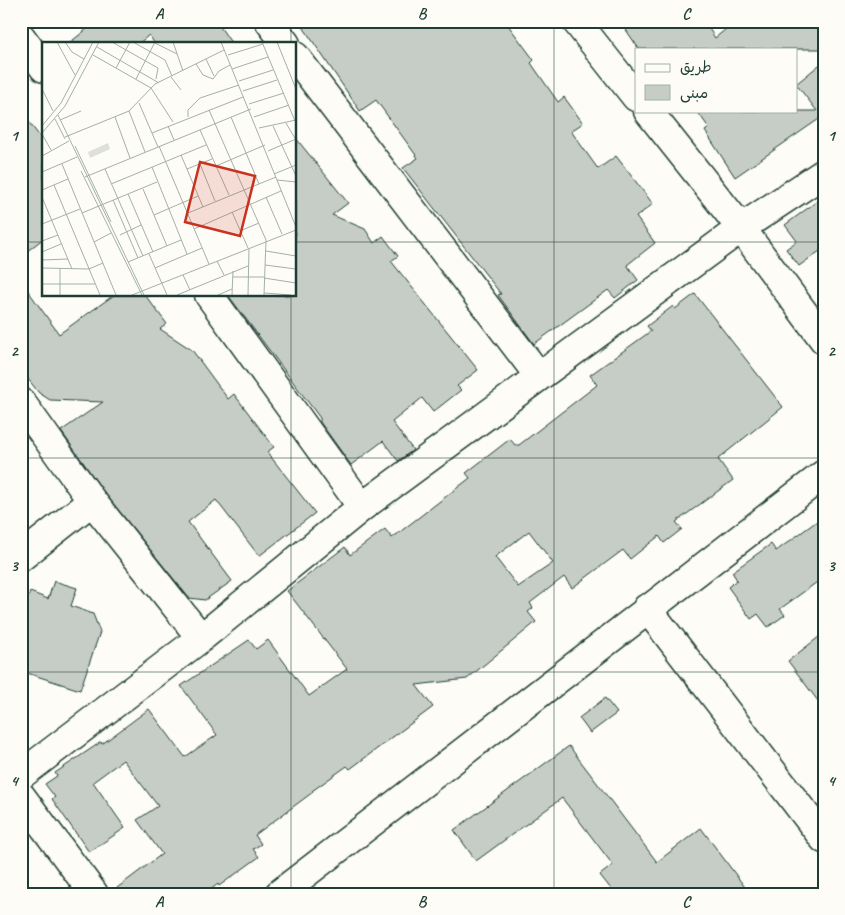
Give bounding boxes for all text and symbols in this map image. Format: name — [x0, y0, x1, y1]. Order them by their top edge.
text: A — [155, 4, 165, 24]
text: B — [418, 4, 428, 24]
text: C — [682, 4, 692, 24]
inset map — [42, 42, 296, 296]
legend — [635, 48, 798, 112]
text: طريق — [680, 58, 712, 77]
text: مبنى — [680, 84, 708, 103]
text: 1 — [10, 126, 19, 146]
text: 1 — [827, 126, 836, 146]
text: 2 — [10, 341, 19, 361]
text: 2 — [827, 341, 836, 361]
text: 3 — [10, 556, 19, 576]
text: 3 — [827, 556, 836, 576]
text: 4 — [10, 771, 19, 791]
text: 4 — [827, 771, 836, 791]
text: A — [155, 892, 165, 912]
text: B — [418, 892, 428, 912]
text: C — [682, 892, 692, 912]

